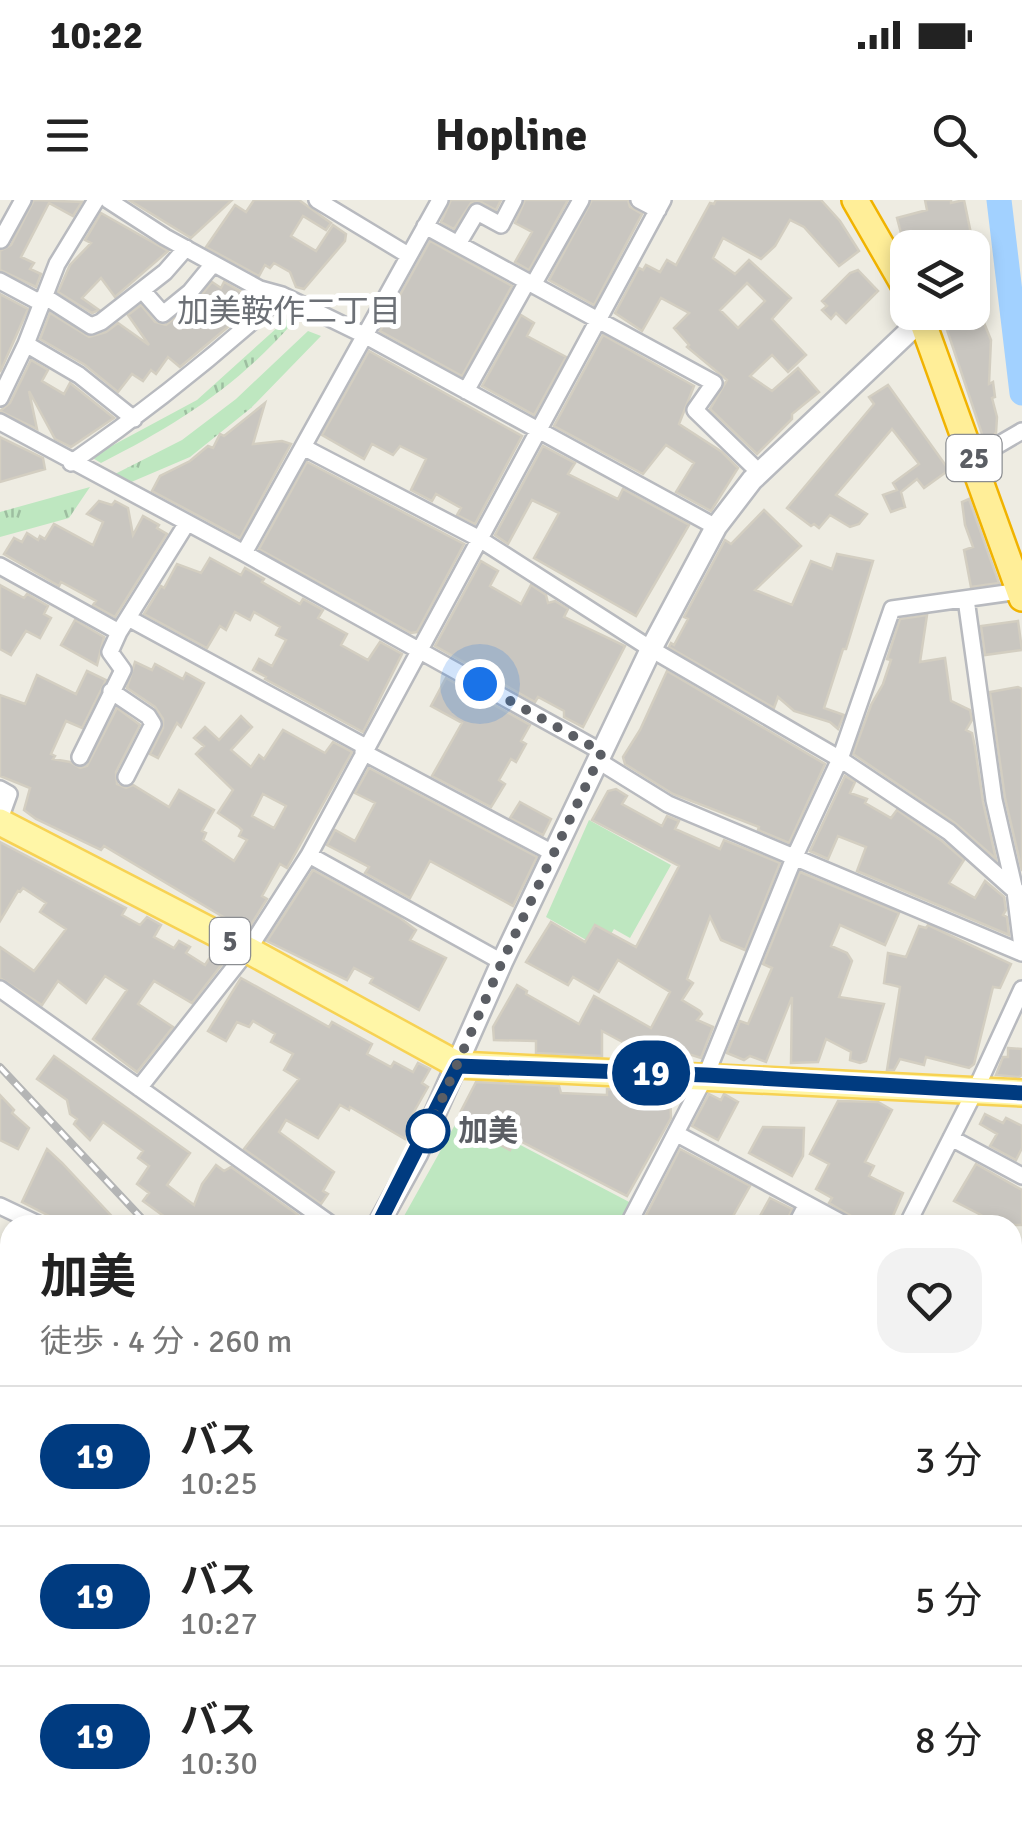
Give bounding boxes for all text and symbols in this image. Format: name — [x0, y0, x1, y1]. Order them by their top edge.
text: 10:22 — [50, 12, 143, 59]
icon: menu — [40, 108, 95, 163]
text: Hopline — [435, 108, 587, 163]
icon: search — [927, 108, 982, 163]
map controls — [890, 230, 990, 330]
button: layers — [890, 230, 990, 330]
district label: 加美鞍作二丁目 — [177, 292, 401, 331]
road number: 25 — [946, 435, 1002, 481]
your location — [455, 659, 505, 709]
road number: 5 — [210, 918, 250, 964]
line badge: 19 — [606, 1040, 696, 1106]
text: 19 — [632, 1052, 670, 1095]
marker: 加美 — [407, 1110, 449, 1152]
place label: 加美 — [458, 1113, 518, 1150]
text: 加美 — [40, 1248, 136, 1307]
button: heart — [877, 1248, 982, 1353]
text: 徒歩 · 4 分 · 260 m — [40, 1322, 292, 1361]
text: バス — [180, 1417, 256, 1464]
text: 19 — [76, 1435, 114, 1478]
text: 3 分 — [915, 1437, 982, 1484]
text: 10:25 — [180, 1464, 258, 1503]
text: バス — [180, 1557, 256, 1604]
text: 19 — [76, 1575, 114, 1618]
text: 5 分 — [915, 1577, 982, 1624]
text: 10:27 — [180, 1604, 258, 1643]
text: バス — [180, 1697, 256, 1744]
text: 19 — [76, 1715, 114, 1758]
text: 8 分 — [915, 1717, 982, 1764]
text: 10:30 — [180, 1744, 258, 1783]

